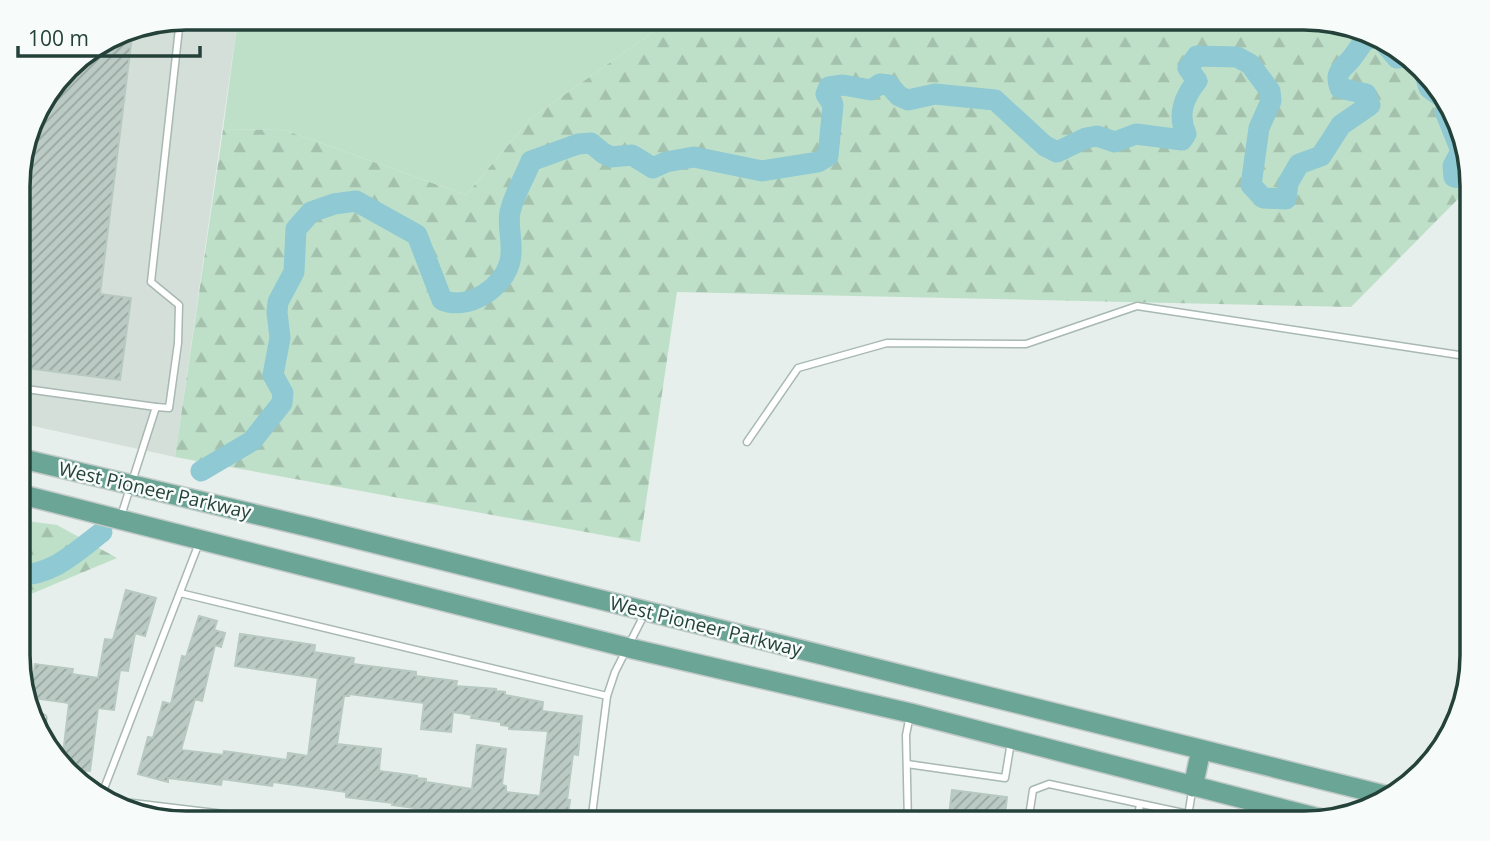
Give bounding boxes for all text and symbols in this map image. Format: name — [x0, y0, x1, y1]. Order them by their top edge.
scale bar — [18, 14, 200, 58]
text: 100 m — [28, 24, 89, 52]
street label: West Pioneer Parkway — [56, 455, 254, 525]
street label: West Pioneer Parkway — [607, 590, 805, 663]

